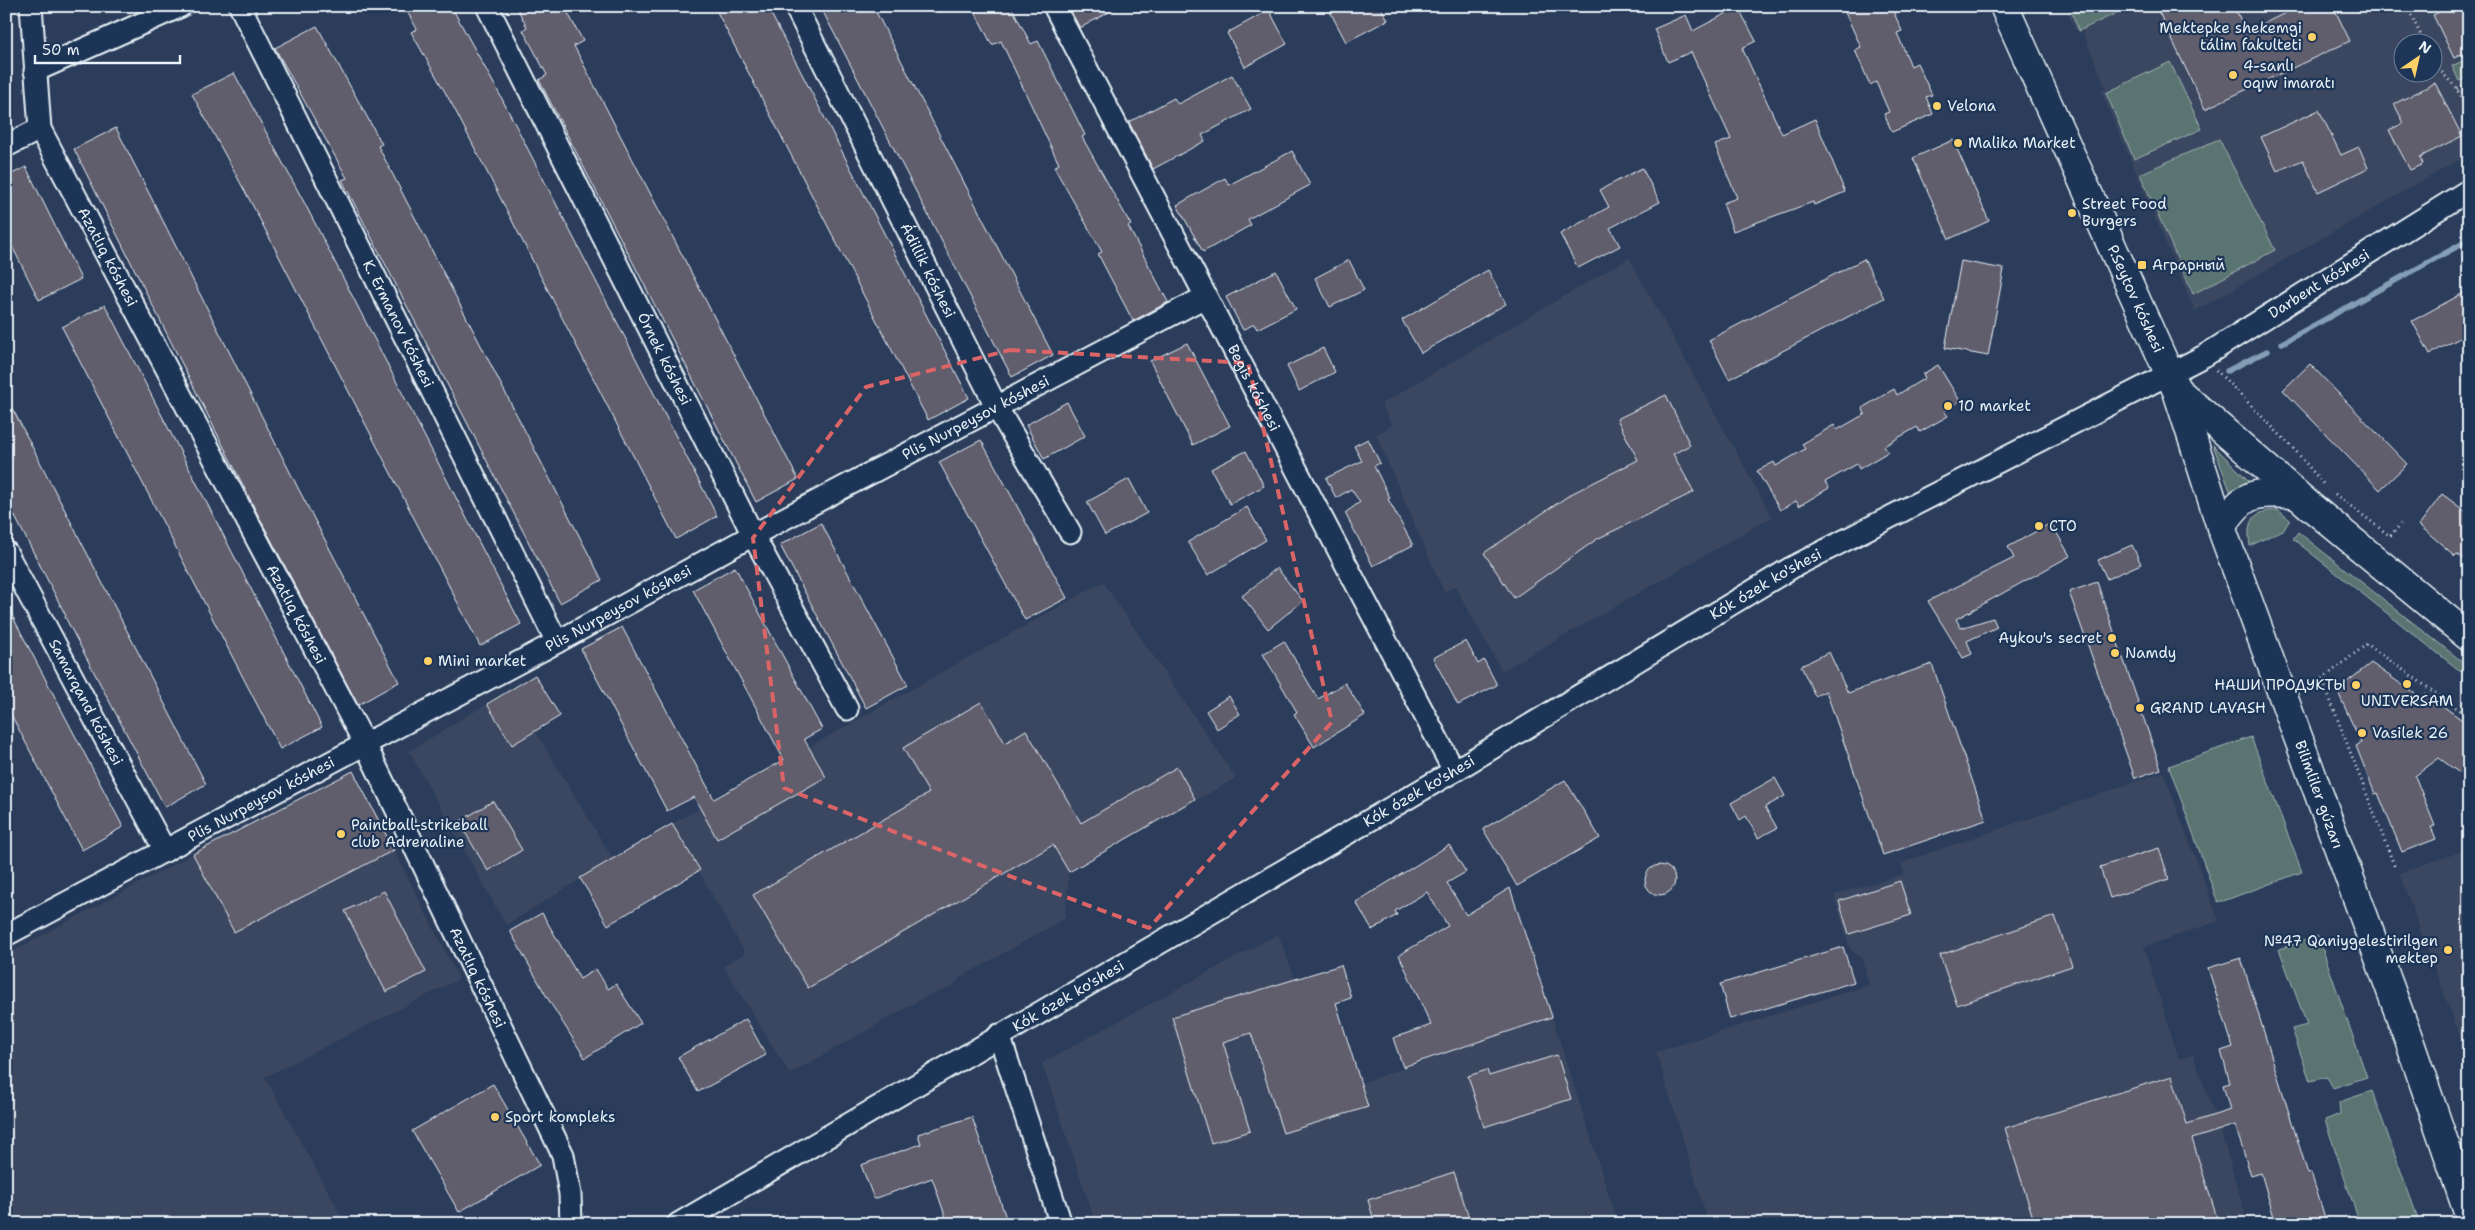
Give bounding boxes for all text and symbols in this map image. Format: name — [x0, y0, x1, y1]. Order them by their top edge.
place label: Mektepke shekemgi tálim fakulteti — [2159, 18, 2302, 55]
marker: Mektepke shekemgi tálim fakulteti — [2306, 31, 2318, 43]
scale bar — [35, 32, 180, 64]
north arrow — [2392, 32, 2442, 82]
text: N — [2416, 37, 2435, 58]
text: 50 m — [42, 40, 80, 60]
place label: 4-sanlı oqıw imaratı — [2243, 56, 2335, 93]
marker: 4-sanlı oqıw imaratı — [2227, 69, 2239, 81]
place label: Velona — [1947, 96, 1997, 116]
marker: Velona — [1931, 100, 1943, 112]
place label: Malika Market — [1968, 133, 2076, 153]
marker: Malika Market — [1952, 137, 1964, 149]
place label: Street Food Burgers — [2082, 194, 2167, 231]
street label: Azatlıq kóshesi — [73, 204, 142, 310]
marker: Street Food Burgers — [2066, 207, 2078, 219]
street label: Ádillik kóshesi — [896, 219, 960, 321]
street label: P.Seytov kóshesi — [2103, 242, 2169, 356]
street label: Darbent kóshesi — [2265, 245, 2374, 323]
place label: Аграрный — [2152, 255, 2225, 275]
street label: K. Ermanov kóshesi — [358, 256, 439, 391]
marker: Аграрный — [2136, 259, 2148, 271]
street label: Órnek kóshesi — [633, 309, 696, 409]
street label: Begis kóshesi — [1223, 341, 1285, 435]
street label: Plis Nurpeysov kóshesi — [899, 371, 1053, 465]
place label: 10 market — [1958, 396, 2031, 416]
marker: 10 market — [1942, 400, 1954, 412]
place label: СТО — [2049, 516, 2077, 536]
marker: СТО — [2033, 520, 2045, 532]
street label: Kók ózek ko'shesi — [1706, 544, 1825, 625]
street label: Plis Nurpeysov kóshesi — [542, 560, 695, 656]
street label: Azatlıq kóshesi — [262, 561, 331, 667]
place label: Aykou's secret — [1998, 628, 2102, 648]
marker: Aykou's secret — [2106, 632, 2118, 644]
street label: Samarqand kóshesi — [44, 635, 128, 769]
place label: Namdy — [2125, 643, 2176, 663]
marker: Namdy — [2109, 647, 2121, 659]
place label: Mini market — [438, 651, 526, 671]
marker: Mini market — [422, 655, 434, 667]
place label: НАШИ ПРОДУКТЫ — [2214, 675, 2346, 695]
marker: UNIVERSAM — [2401, 678, 2413, 690]
marker: НАШИ ПРОДУКТЫ — [2350, 679, 2362, 691]
place label: UNIVERSAM — [2361, 691, 2453, 711]
place label: GRAND LAVASH — [2150, 698, 2266, 718]
marker: GRAND LAVASH — [2134, 702, 2146, 714]
place label: Vasilek 26 — [2372, 723, 2448, 743]
marker: Vasilek 26 — [2356, 727, 2368, 739]
street label: Bilimliler gúzarı — [2290, 738, 2348, 852]
street label: Kók ózek ko'shesi — [1359, 751, 1479, 832]
street label: Plis Nurpeysov kóshesi — [184, 752, 338, 847]
place label: Paintball-strikeball club Adrenaline — [351, 815, 488, 852]
marker: Paintball-strikeball club Adrenaline — [335, 828, 347, 840]
street label: Azatlıq kóshesi — [445, 924, 510, 1031]
place label: №47 Qaniygelestirilgen mektep — [2264, 931, 2438, 968]
marker: №47 Qaniygelestirilgen mektep — [2442, 944, 2454, 956]
street label: Kók ózek ko'shesi — [1009, 956, 1128, 1037]
place label: Sport kompleks — [505, 1107, 616, 1127]
marker: Sport kompleks — [489, 1111, 501, 1123]

